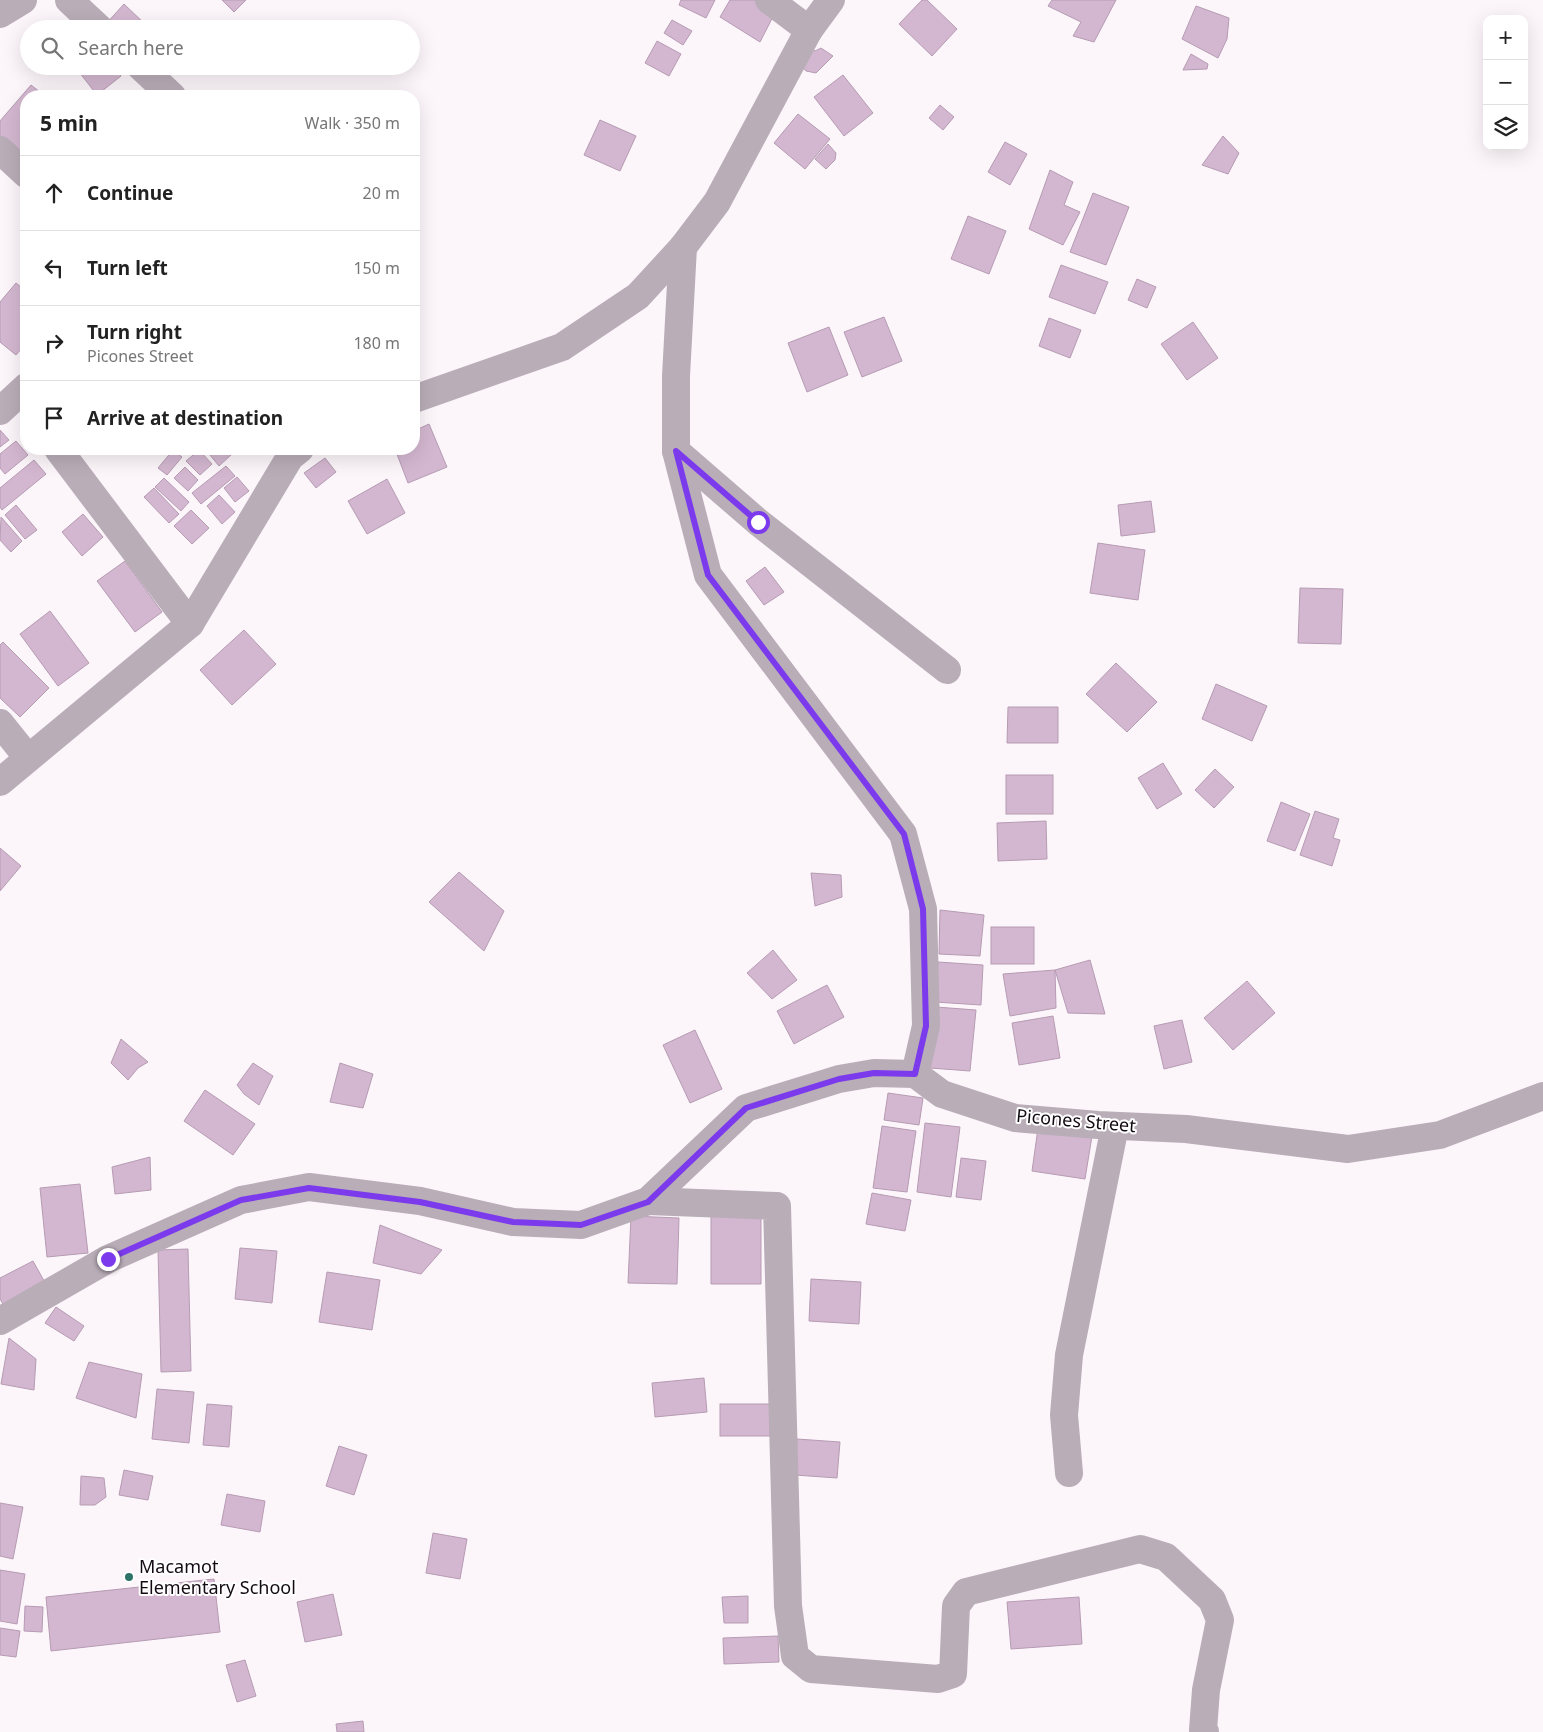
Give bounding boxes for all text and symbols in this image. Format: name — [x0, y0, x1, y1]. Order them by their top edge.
map controls — [1483, 15, 1528, 150]
button: + — [1483, 15, 1528, 60]
search box — [20, 20, 420, 75]
icon: search — [38, 34, 66, 62]
text: Search here — [78, 35, 184, 61]
button: − — [1483, 60, 1528, 105]
button: layers — [1483, 105, 1528, 150]
text: 5 min — [40, 109, 98, 137]
text: Walk · 350 m — [305, 112, 400, 134]
icon: ahead — [40, 179, 68, 207]
text: Continue — [87, 180, 173, 206]
text: 20 m — [363, 182, 400, 204]
icon: left — [40, 254, 68, 282]
text: Turn left — [87, 255, 168, 281]
text: 150 m — [353, 257, 400, 279]
text: Turn right — [87, 319, 182, 345]
icon: right — [40, 329, 68, 357]
text: 180 m — [353, 332, 400, 354]
text: Picones Street — [87, 345, 194, 367]
icon: arrive — [40, 404, 68, 432]
text: Arrive at destination — [87, 405, 283, 431]
route start — [747, 511, 770, 534]
street label: Picones Street — [1015, 1103, 1137, 1137]
route end — [97, 1248, 120, 1271]
place label: Macamot Elementary School — [139, 1554, 296, 1599]
marker: Macamot Elementary School — [123, 1571, 135, 1583]

